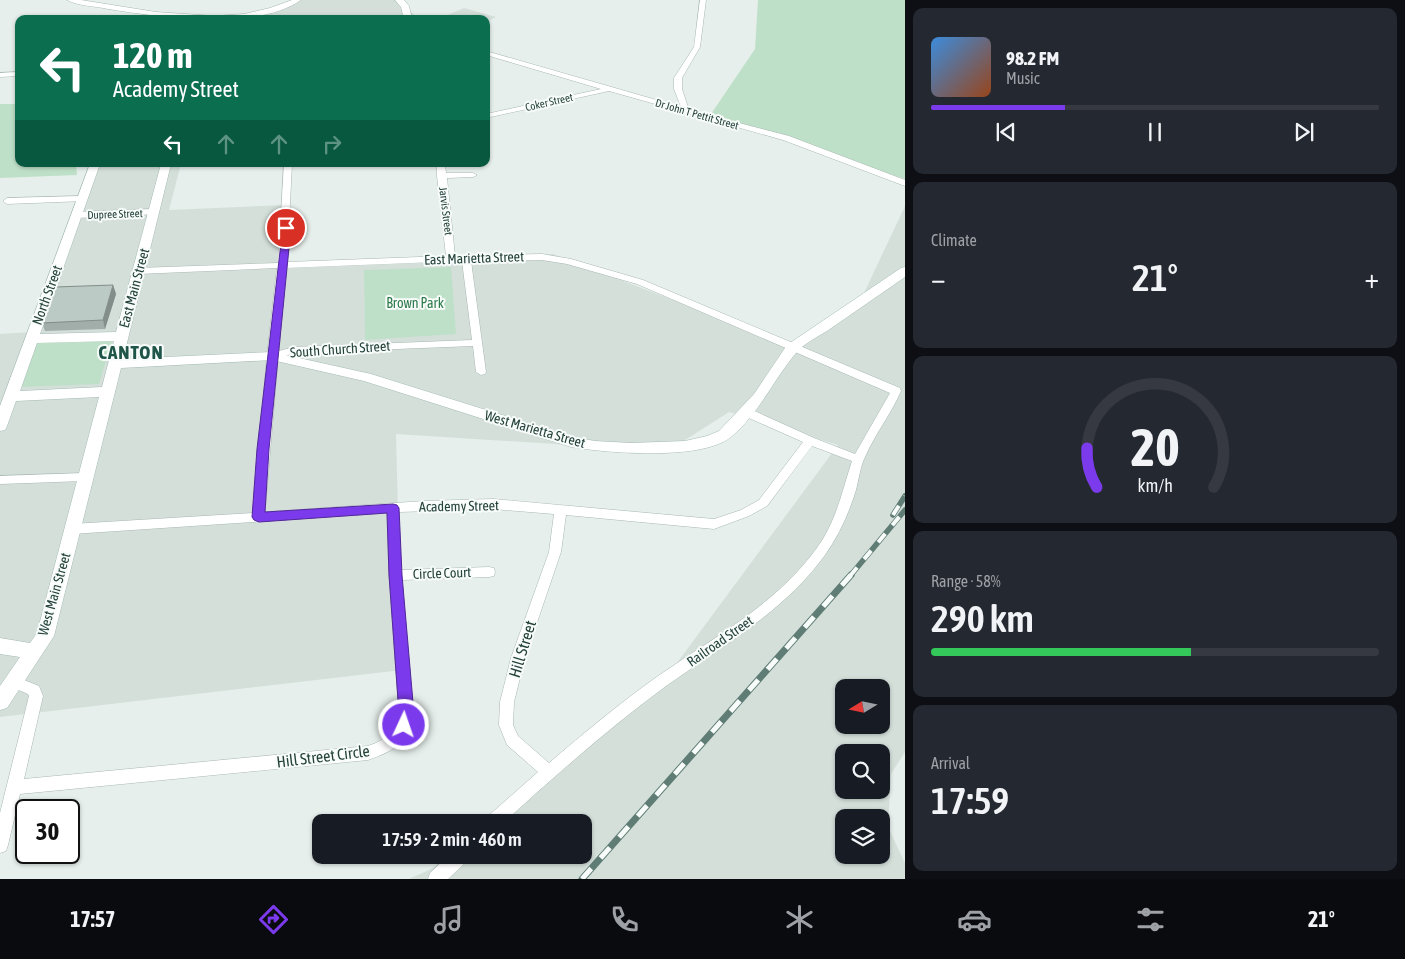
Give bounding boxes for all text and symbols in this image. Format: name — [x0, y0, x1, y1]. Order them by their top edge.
icon: left — [30, 35, 95, 100]
text: 120 m — [113, 35, 192, 75]
text: 98.2 FM — [1006, 47, 1059, 69]
text: Music — [1006, 69, 1040, 87]
text: Academy Street — [113, 76, 239, 102]
street label: Coker Street — [524, 91, 574, 113]
street label: Dr John T Pettit Street — [654, 96, 740, 132]
icon: previous — [992, 118, 1020, 146]
icon: pause — [1141, 118, 1169, 146]
icon: next — [1290, 118, 1318, 146]
icon: left — [159, 130, 187, 158]
icon: ahead — [212, 130, 240, 158]
icon: ahead — [265, 130, 293, 158]
icon: right — [318, 130, 346, 158]
street label: Jarvis Street — [437, 186, 455, 236]
street label: Dupree Street — [87, 207, 143, 221]
pin — [265, 207, 307, 249]
icon: arrive — [272, 214, 300, 242]
text: Climate — [931, 231, 977, 249]
street label: East Main Street — [116, 246, 152, 330]
street label: East Marietta Street — [424, 248, 524, 268]
text: 21° — [1132, 256, 1178, 299]
text: − — [931, 262, 946, 294]
text: + — [1364, 262, 1379, 294]
street label: North Street — [29, 263, 65, 327]
park label: Brown Park — [386, 295, 444, 311]
street label: South Church Street — [289, 338, 391, 360]
district label: CANTON — [98, 341, 164, 363]
street label: West Marietta Street — [483, 407, 587, 451]
text: 20 — [1131, 417, 1179, 477]
text: km/h — [1137, 475, 1173, 496]
street label: Academy Street — [419, 497, 499, 515]
street label: West Main Street — [35, 551, 73, 637]
street label: Circle Court — [413, 564, 471, 582]
text: Range · 58% — [931, 572, 1001, 590]
text: 290 km — [931, 597, 1034, 640]
street label: Railroad Street — [684, 612, 756, 670]
street label: Hill Street — [505, 618, 539, 680]
north arrow — [835, 679, 890, 734]
map controls — [835, 679, 890, 864]
position arrow — [377, 698, 429, 750]
street label: Hill Street Circle — [275, 741, 371, 771]
button: search — [835, 744, 890, 799]
text: Arrival — [931, 754, 970, 772]
text: 17:59 — [931, 779, 1009, 822]
speed limit sign: 30 — [15, 799, 80, 864]
button: layers — [835, 809, 890, 864]
text: 17:59 · 2 min · 460 m — [382, 828, 522, 850]
icon: directions — [256, 902, 291, 937]
icon: music — [431, 902, 466, 937]
icon: phone — [607, 902, 642, 937]
icon: climate — [782, 902, 817, 937]
icon: car — [957, 902, 992, 937]
icon: filters — [1133, 902, 1168, 937]
text: 17:57 — [70, 906, 115, 932]
text: 21° — [1308, 906, 1335, 932]

